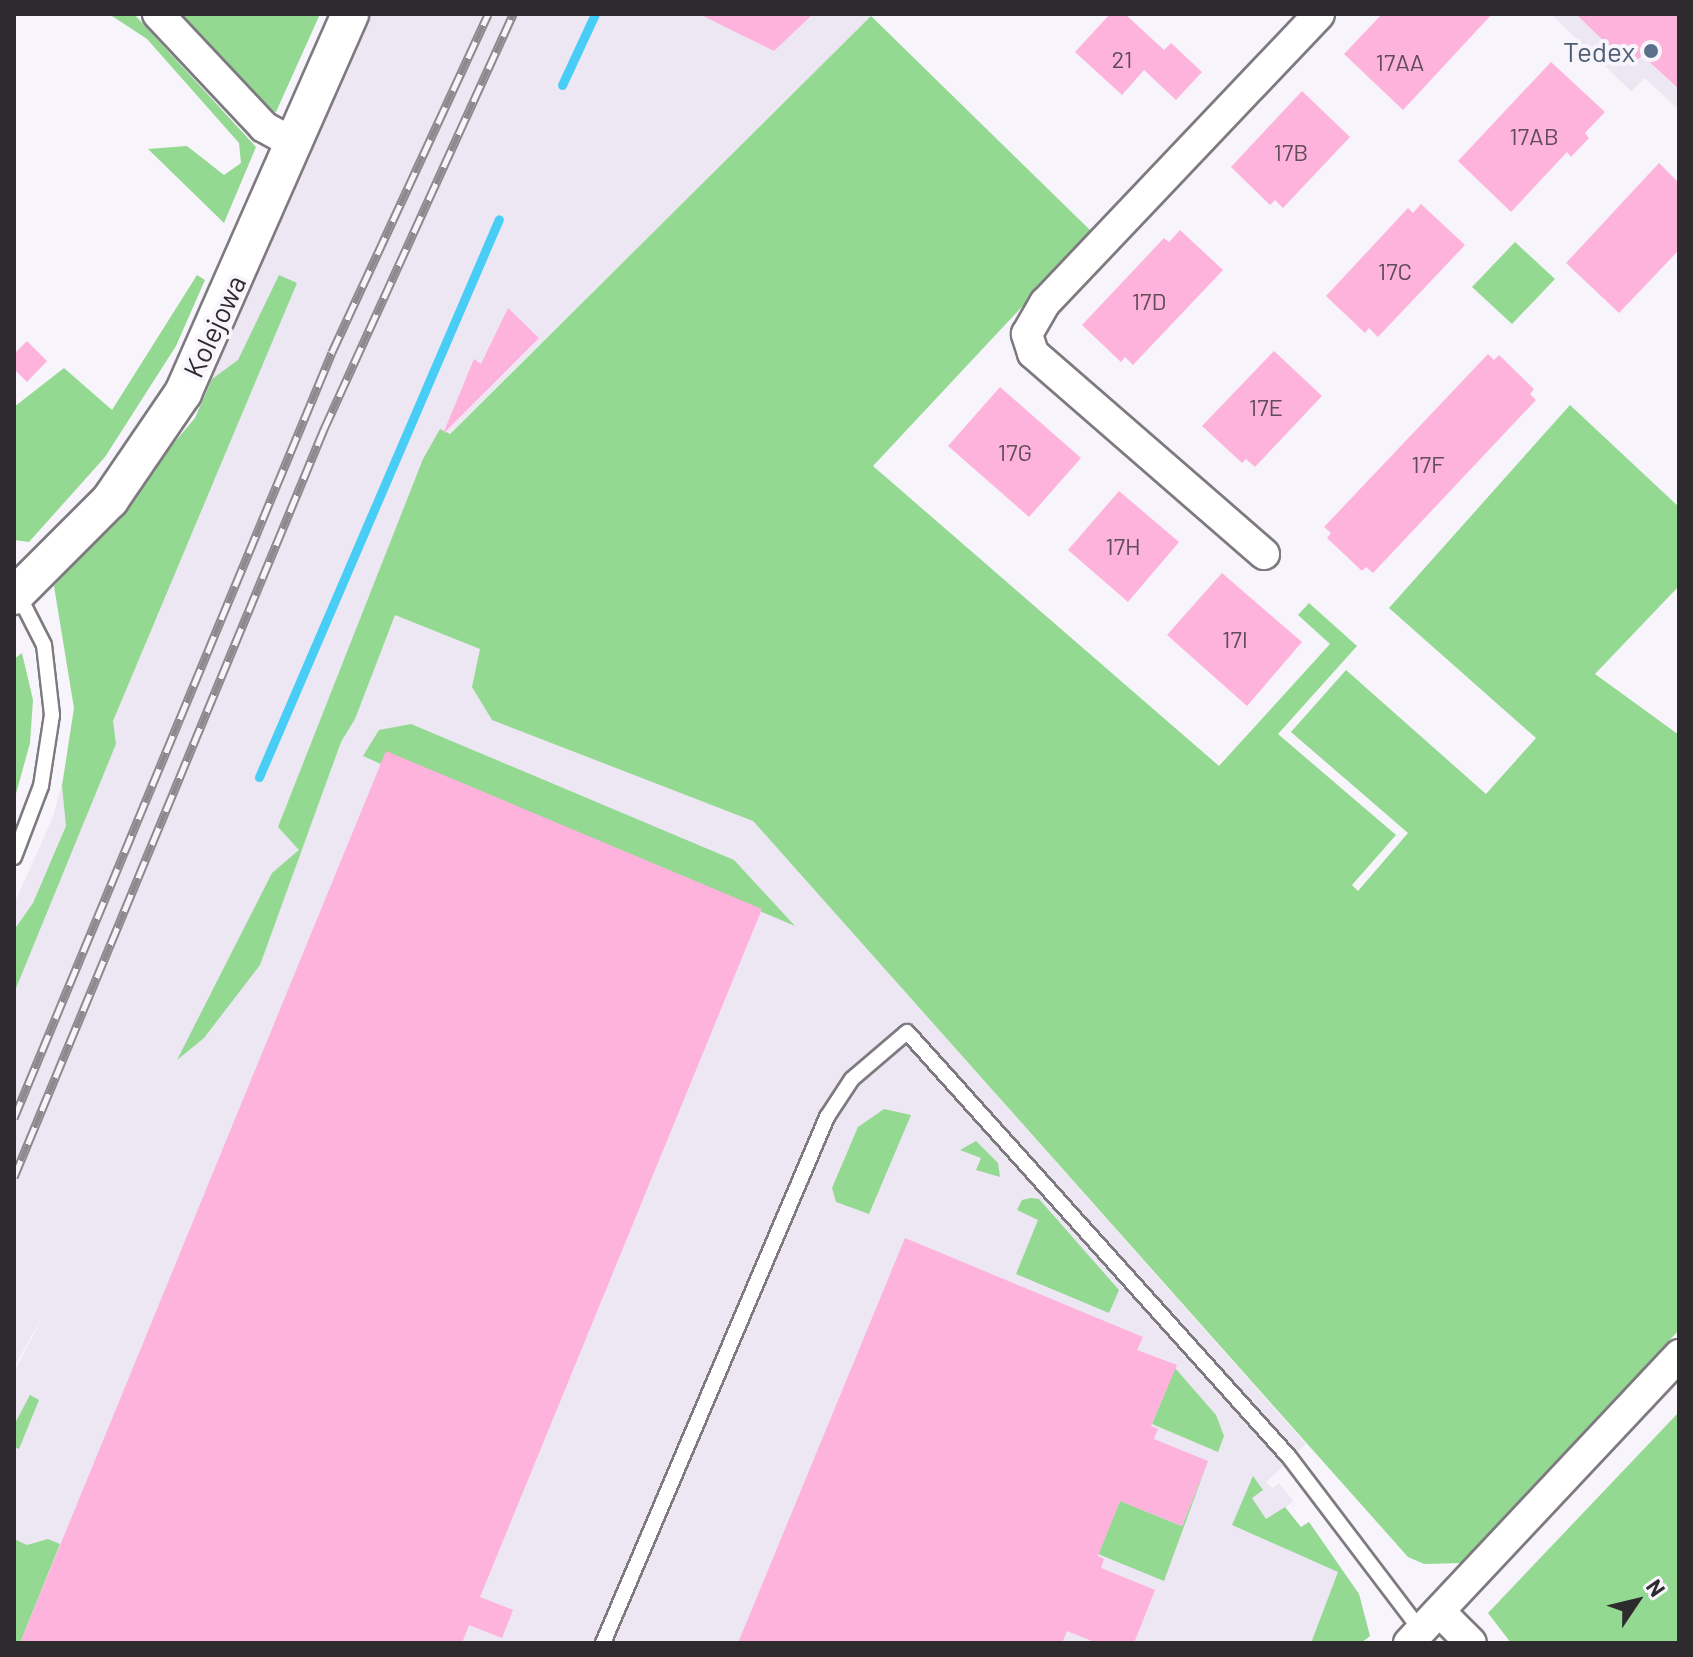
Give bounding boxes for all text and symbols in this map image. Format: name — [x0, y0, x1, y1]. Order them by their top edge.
place label: Tedex — [1563, 34, 1635, 68]
marker: Tedex — [1642, 42, 1660, 60]
house number: 21 — [1112, 45, 1132, 73]
house number: 17AA — [1376, 48, 1424, 76]
house number: 17AB — [1509, 122, 1559, 150]
house number: 17B — [1274, 138, 1308, 166]
house number: 17C — [1378, 257, 1412, 285]
street label: Kolejowa — [176, 269, 252, 383]
house number: 17D — [1132, 287, 1166, 315]
house number: 17E — [1249, 393, 1283, 421]
house number: 17G — [998, 438, 1032, 466]
house number: 17F — [1411, 450, 1445, 478]
house number: 17H — [1105, 532, 1141, 560]
house number: 17I — [1222, 625, 1248, 653]
north arrow — [1597, 1561, 1677, 1641]
text: N — [1642, 1574, 1672, 1601]

